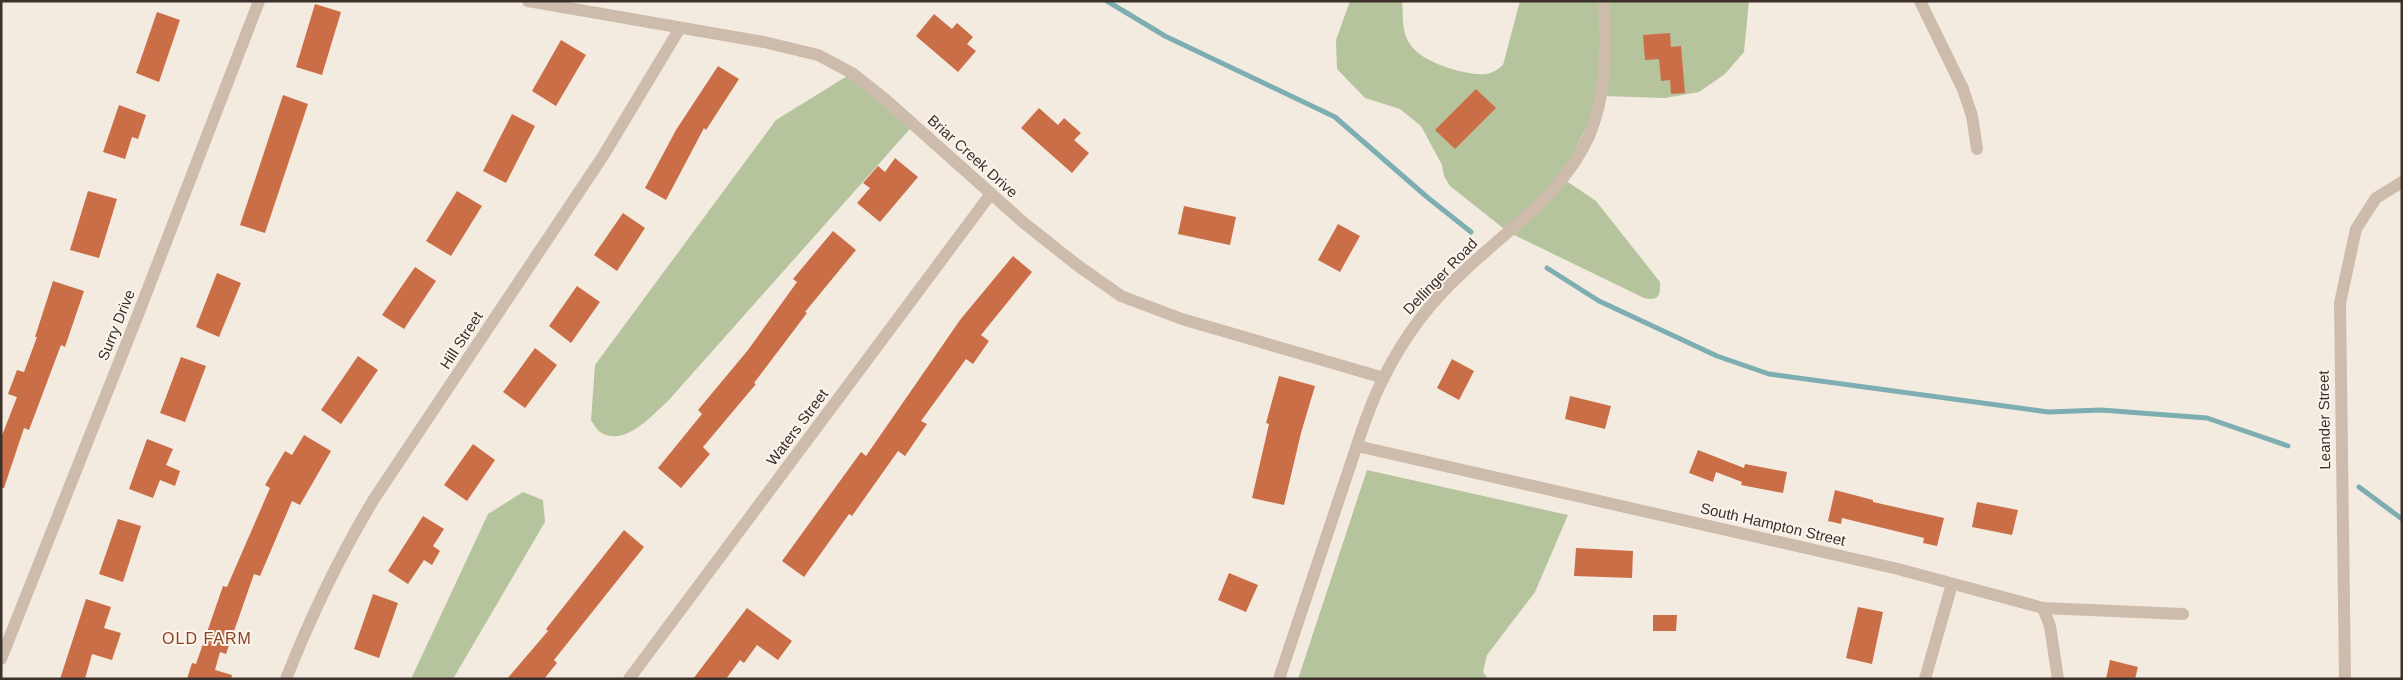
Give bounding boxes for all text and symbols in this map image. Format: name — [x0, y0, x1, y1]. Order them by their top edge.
street label: Briar Creek Drive — [925, 111, 1021, 201]
street label: Dellinger Road — [1399, 234, 1481, 318]
street label: Surry Drive — [94, 287, 138, 363]
street label: Hill Street — [436, 307, 486, 372]
street label: Leander Street — [2315, 369, 2333, 470]
street label: Waters Street — [763, 385, 832, 469]
street label: South Hampton Street — [1699, 499, 1848, 549]
district label: OLD FARM — [162, 630, 252, 647]

